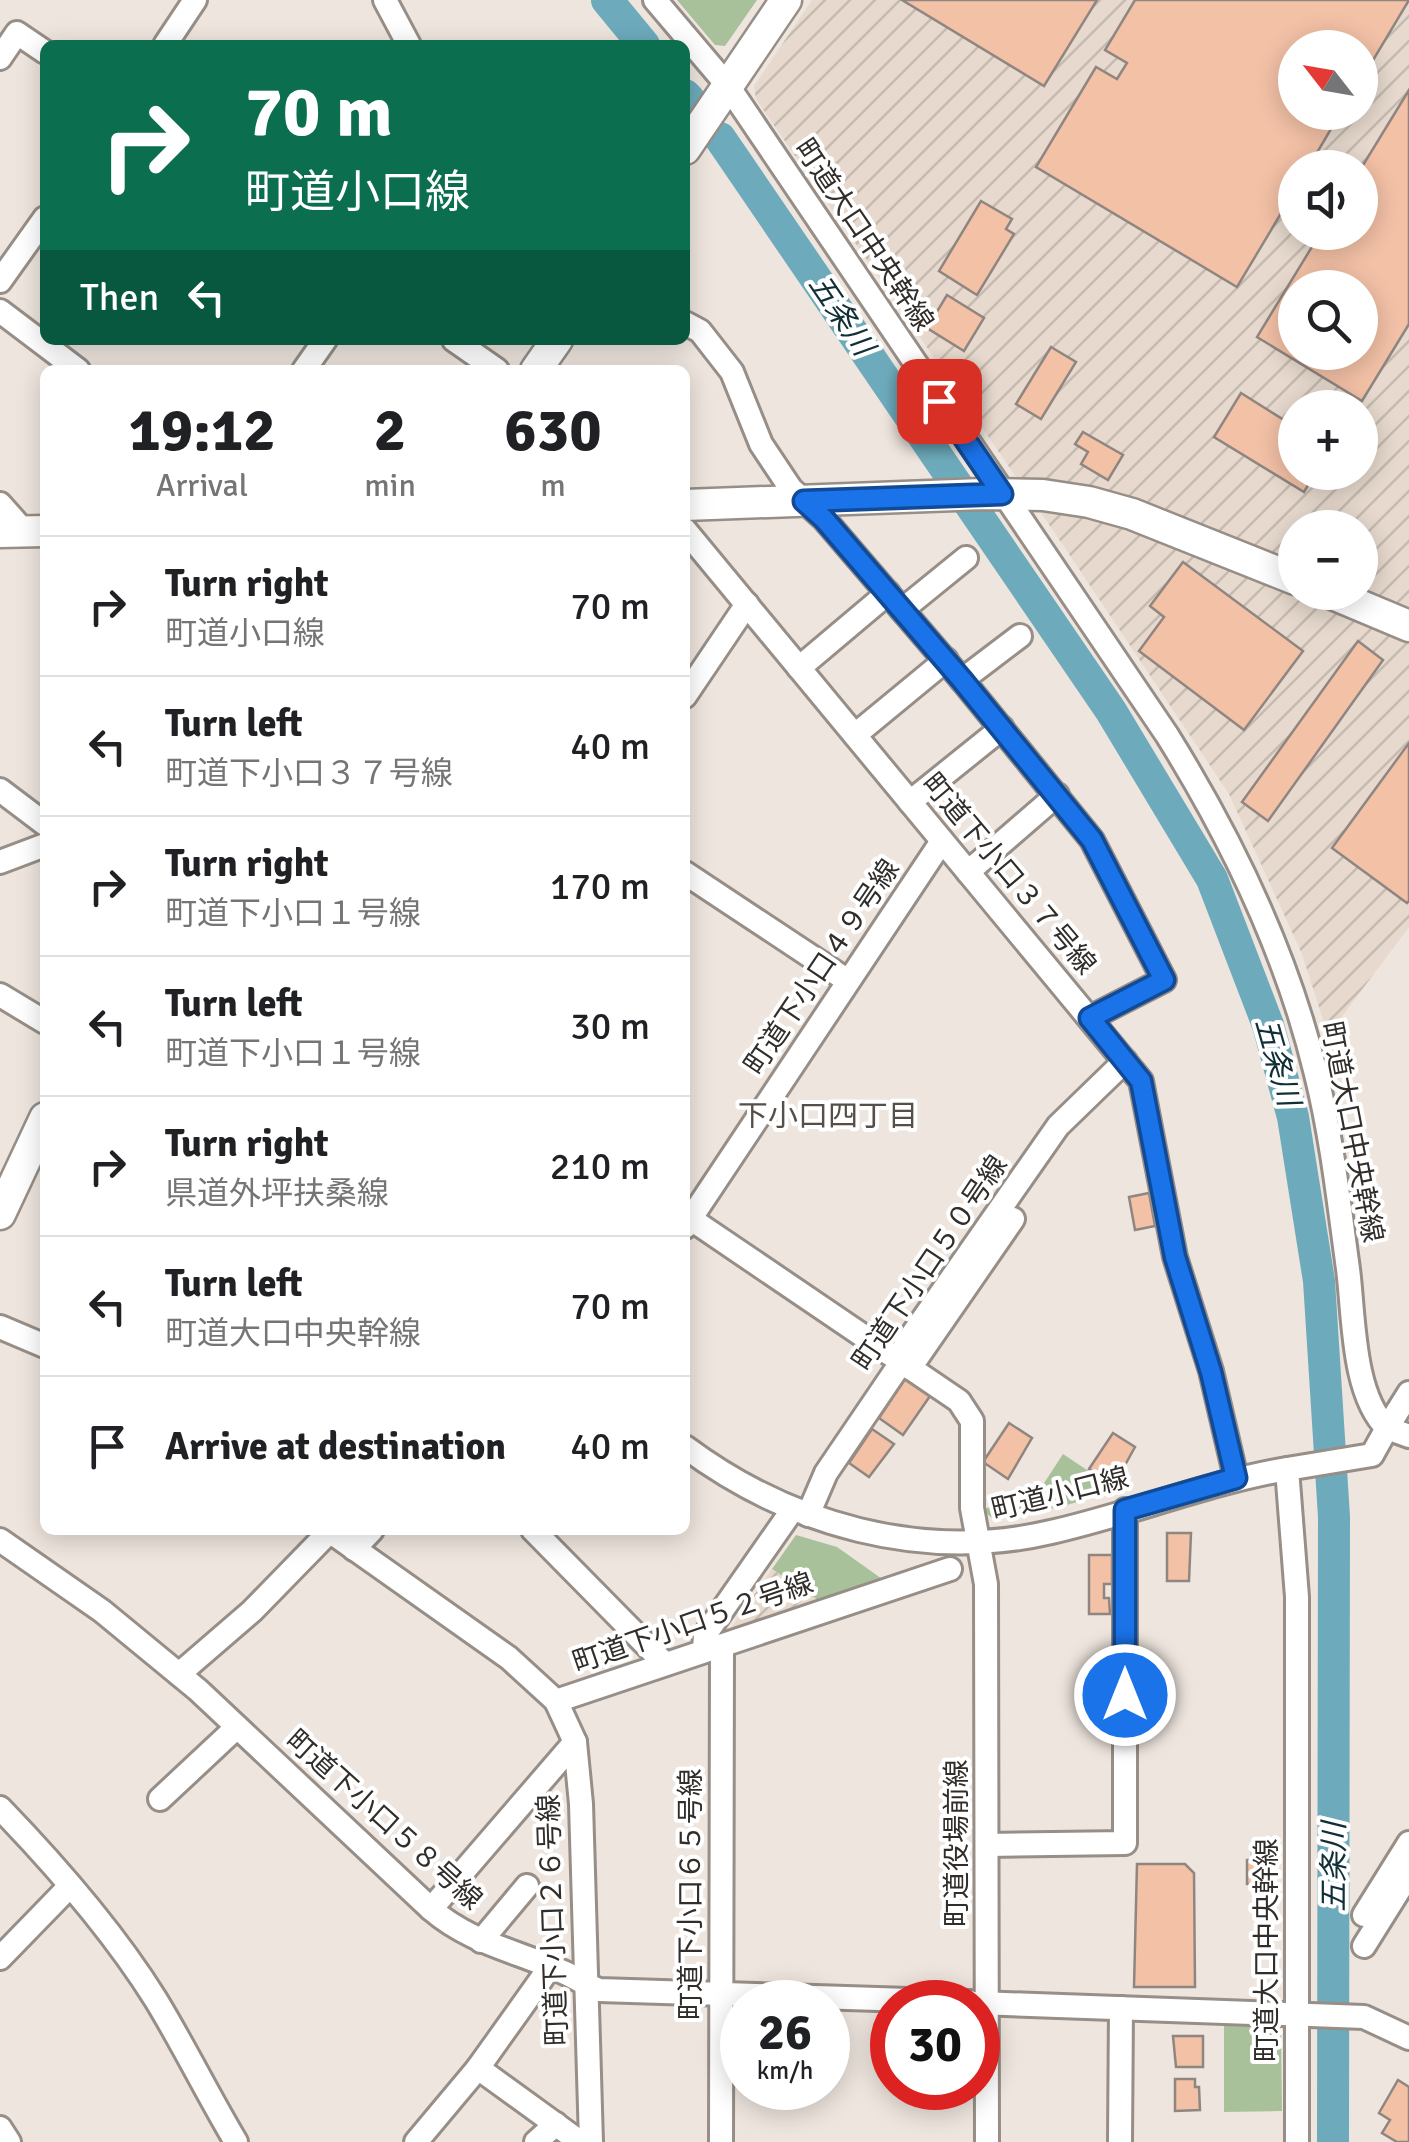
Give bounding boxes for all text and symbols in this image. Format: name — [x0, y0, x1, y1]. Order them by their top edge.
north arrow — [1278, 30, 1378, 130]
map controls — [1278, 30, 1378, 610]
text: 70 m — [245, 69, 393, 155]
icon: right — [80, 80, 210, 210]
street label: 町道大口中央幹線 — [787, 133, 941, 337]
button: sound — [1278, 150, 1378, 250]
text: 町道小口線 — [245, 165, 470, 220]
water label: 五条川 — [800, 267, 883, 365]
icon: left — [179, 270, 234, 325]
button: search — [1278, 270, 1378, 370]
text: Then — [80, 274, 159, 321]
pin — [897, 359, 982, 444]
icon: arrive — [912, 374, 967, 429]
button: + — [1278, 390, 1378, 490]
text: 19:12 — [128, 394, 276, 468]
text: 2 — [374, 394, 406, 468]
text: 630 — [504, 394, 602, 468]
text: Arrival — [156, 466, 248, 505]
text: min — [364, 466, 416, 505]
text: m — [540, 466, 566, 505]
button: − — [1278, 510, 1378, 610]
text: Turn right — [165, 560, 329, 607]
icon: right — [80, 579, 135, 634]
text: 70 m — [570, 583, 650, 630]
text: 町道小口線 — [165, 614, 325, 653]
text: Turn left — [165, 700, 303, 747]
icon: left — [80, 719, 135, 774]
text: 40 m — [570, 723, 650, 770]
text: 町道下小口３７号線 — [165, 754, 453, 793]
street label: 町道下小口３７号線 — [915, 767, 1103, 981]
text: Turn right — [165, 840, 329, 887]
street label: 町道下小口４９号線 — [737, 853, 907, 1081]
icon: right — [80, 859, 135, 914]
text: 170 m — [550, 863, 650, 910]
text: 町道下小口１号線 — [165, 894, 421, 933]
text: Turn left — [165, 980, 303, 1027]
icon: left — [80, 999, 135, 1054]
text: 30 m — [570, 1003, 650, 1050]
water label: 五条川 — [1247, 1014, 1308, 1113]
street label: 町道大口中央幹線 — [1314, 1019, 1390, 1245]
text: 町道下小口１号線 — [165, 1034, 421, 1073]
district label: 下小口四丁目 — [738, 1098, 918, 1135]
text: Turn right — [165, 1120, 329, 1167]
icon: right — [80, 1139, 135, 1194]
text: 210 m — [550, 1143, 650, 1190]
street label: 町道下小口５０号線 — [845, 1149, 1015, 1377]
text: 県道外坪扶桑線 — [165, 1174, 389, 1213]
text: Turn left — [165, 1260, 303, 1307]
icon: left — [80, 1279, 135, 1334]
text: 70 m — [570, 1283, 650, 1330]
text: 町道大口中央幹線 — [165, 1314, 421, 1353]
icon: arrive — [80, 1419, 135, 1474]
text: Arrive at destination — [165, 1423, 506, 1470]
text: 40 m — [570, 1423, 650, 1470]
street label: 町道小口線 — [988, 1461, 1132, 1527]
street label: 町道下小口５２号線 — [568, 1566, 818, 1680]
position arrow — [1073, 1643, 1177, 1747]
street label: 町道下小口５８号線 — [279, 1723, 489, 1917]
street label: 町道役場前線 — [940, 1759, 974, 1927]
street label: 町道下小口６５号線 — [674, 1768, 708, 2020]
street label: 町道下小口２６号線 — [532, 1793, 574, 2047]
water label: 五条川 — [1316, 1819, 1353, 1912]
street label: 町道大口中央幹線 — [1250, 1838, 1284, 2062]
speed limit sign: 30 — [870, 1980, 1000, 2110]
text: 26 — [758, 2002, 812, 2064]
text: km/h — [757, 2055, 813, 2086]

